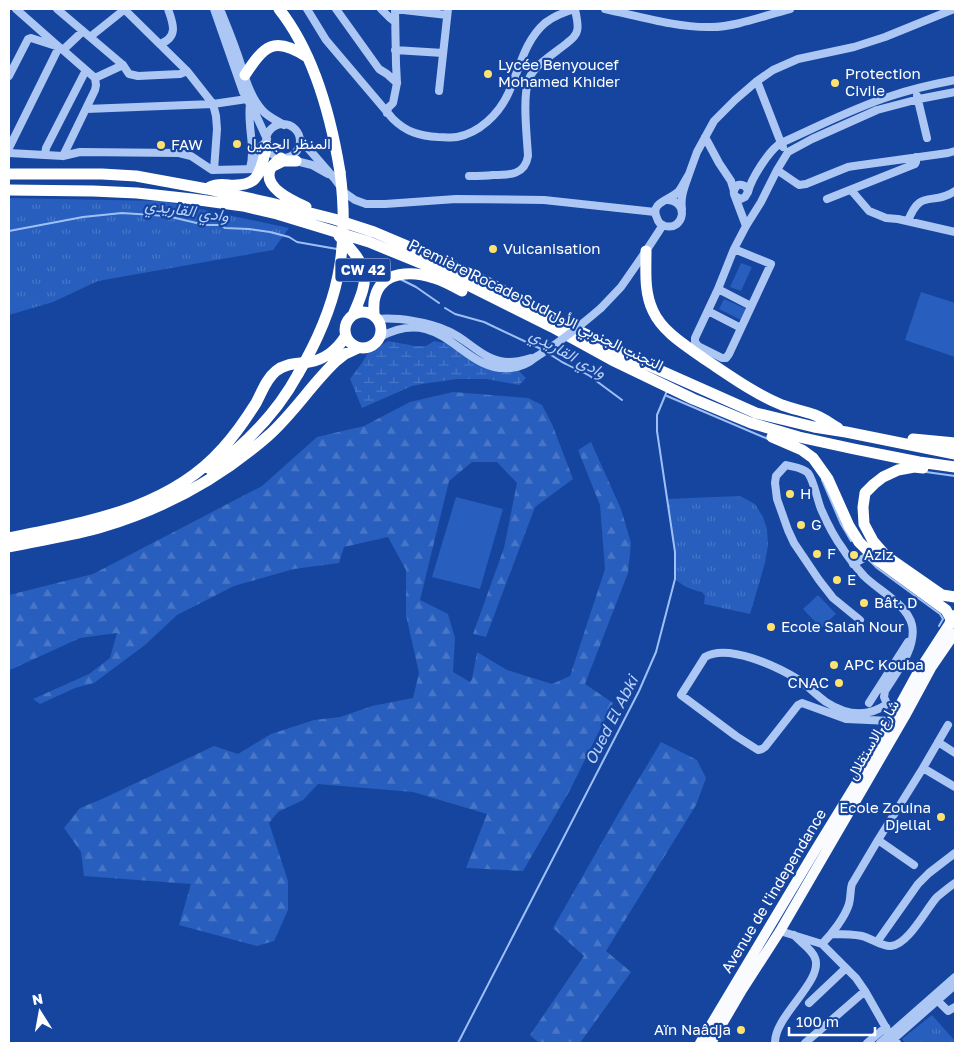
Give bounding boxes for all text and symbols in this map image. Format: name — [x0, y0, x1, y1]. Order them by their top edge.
place label: Lycée Benyoucef Mohamed Khider — [498, 55, 620, 90]
place label: Protection Civile — [845, 64, 921, 99]
marker: Lycée Benyoucef Mohamed Khider — [482, 68, 494, 80]
marker: Protection Civile — [829, 77, 841, 89]
place label: المنظر الجميل — [247, 134, 331, 153]
place label: FAW — [171, 135, 203, 153]
marker: المنظر الجميل — [231, 138, 243, 150]
marker: FAW — [155, 139, 167, 151]
water label: وادي القاريدي — [143, 194, 230, 230]
street label: Première Rocade Sud التجنب الجنوبي الأول — [404, 234, 667, 378]
place label: Vulcanisation — [503, 239, 601, 257]
marker: Vulcanisation — [487, 243, 499, 255]
road number: CW 42 — [336, 258, 390, 282]
water label: وادي القاريدي — [524, 324, 610, 386]
place label: H — [800, 484, 811, 502]
marker: H — [784, 488, 796, 500]
place label: G — [811, 515, 822, 533]
marker: G — [795, 519, 807, 531]
place label: F — [827, 544, 836, 562]
place label: Aziz — [864, 545, 894, 563]
marker: F — [811, 548, 823, 560]
marker: Aziz — [848, 549, 860, 561]
place label: E — [847, 570, 856, 588]
marker: E — [831, 574, 843, 586]
place label: Bât. D — [874, 593, 918, 611]
marker: Bât. D — [858, 597, 870, 609]
place label: Ecole Salah Nour — [781, 617, 904, 635]
marker: Ecole Salah Nour — [765, 621, 777, 633]
place label: APC Kouba — [844, 655, 924, 673]
marker: APC Kouba — [828, 659, 840, 671]
water label: Oued El Abki — [580, 671, 643, 768]
place label: CNAC — [787, 673, 829, 691]
marker: CNAC — [833, 677, 845, 689]
street label: شارع الاستقلال — [842, 696, 905, 784]
place label: Ecole Zouina Djellal — [839, 798, 931, 833]
street label: Avenue de l'independance — [717, 805, 829, 976]
marker: Ecole Zouina Djellal — [935, 811, 947, 823]
north arrow — [15, 987, 65, 1037]
text: N — [31, 989, 44, 1008]
scale bar — [789, 1004, 875, 1036]
text: 100 m — [796, 1012, 839, 1030]
place label: Aïn Naâdja — [654, 1020, 731, 1038]
marker: Aïn Naâdja — [735, 1024, 747, 1036]

